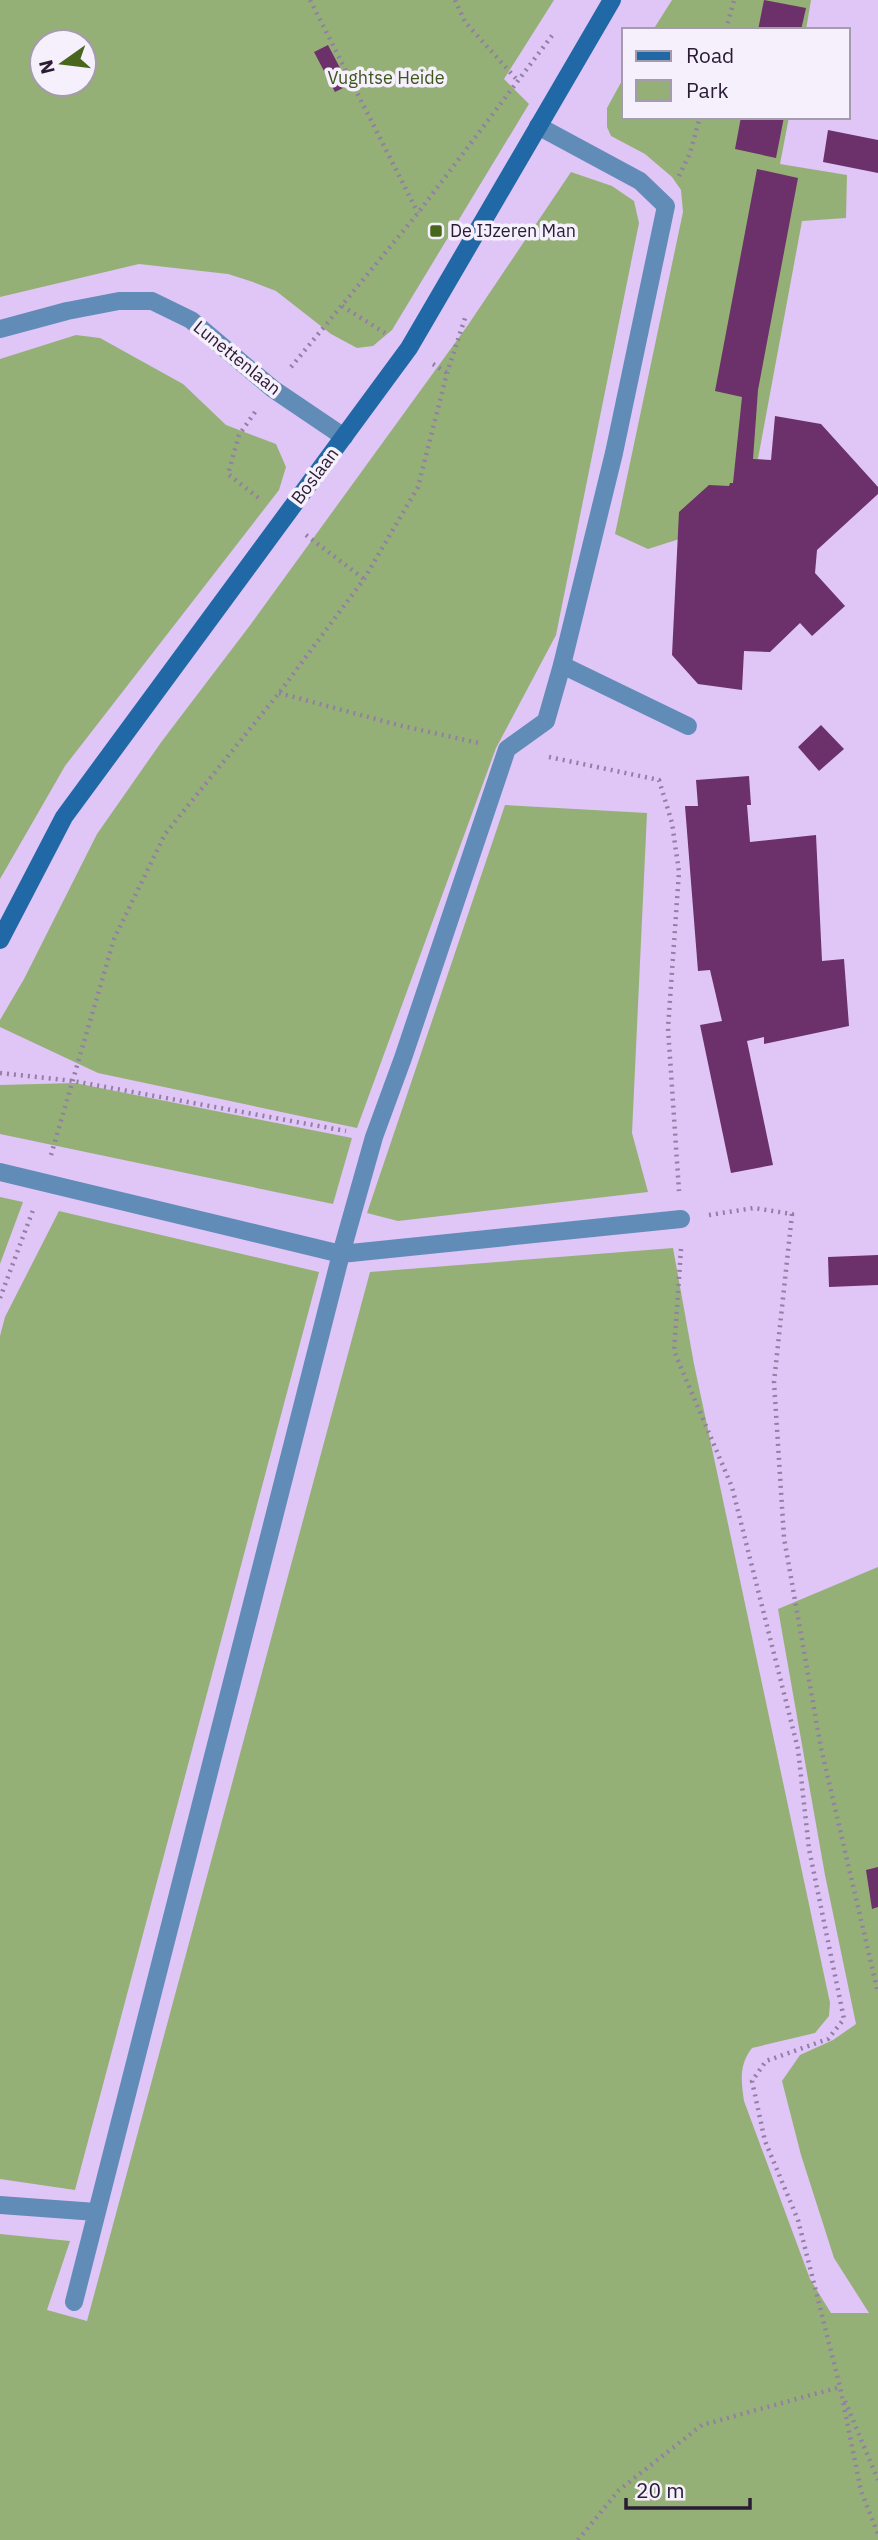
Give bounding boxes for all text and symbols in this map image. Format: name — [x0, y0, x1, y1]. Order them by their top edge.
north arrow — [28, 28, 98, 98]
legend — [622, 28, 850, 119]
text: Road — [686, 41, 734, 69]
text: N — [33, 58, 60, 77]
park label: Vughtse Heide — [327, 66, 445, 89]
text: Park — [686, 76, 729, 104]
place label: De IJzeren Man — [450, 219, 576, 242]
marker: De IJzeren Man — [428, 223, 444, 239]
street label: Lunettenlaan — [189, 315, 286, 400]
street label: Boslaan — [286, 443, 343, 509]
scale bar — [626, 2466, 750, 2510]
text: 20 m — [636, 2476, 685, 2504]

